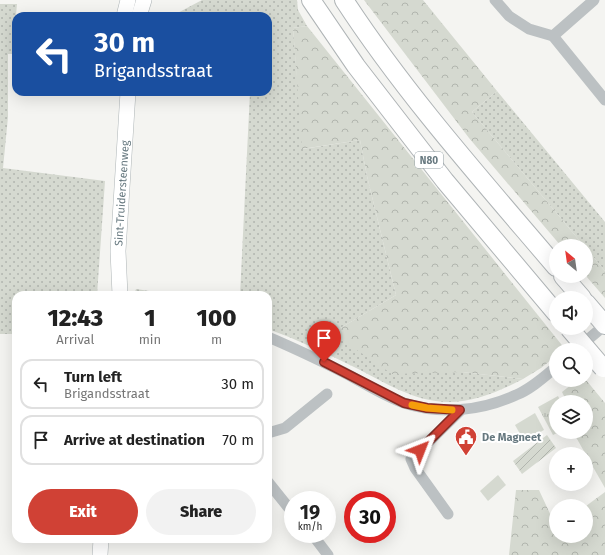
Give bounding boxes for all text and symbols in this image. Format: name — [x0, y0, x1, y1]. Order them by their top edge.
text: 30 m — [94, 26, 155, 59]
icon: left — [28, 28, 80, 80]
text: Brigandsstraat — [94, 60, 213, 82]
street label: Sint-Truidersteenweg — [112, 140, 132, 246]
road number: N80 — [415, 152, 443, 168]
north arrow — [549, 239, 593, 283]
map controls — [549, 239, 593, 543]
button: sound — [549, 291, 593, 335]
text: 12:43 — [48, 304, 103, 332]
text: 1 — [144, 304, 156, 332]
text: 100 — [197, 304, 236, 332]
pin — [307, 321, 341, 362]
icon: arrive — [313, 327, 335, 349]
text: Arrival — [56, 332, 94, 347]
text: min — [139, 332, 161, 347]
text: m — [211, 332, 222, 347]
button: search — [549, 343, 593, 387]
text: Turn left — [64, 368, 122, 386]
icon: left — [30, 373, 52, 395]
text: 30 m — [221, 375, 254, 393]
text: Brigandsstraat — [64, 386, 150, 401]
button: layers — [549, 395, 593, 439]
public building icon: De Magneet — [453, 424, 479, 457]
icon: arrive — [30, 429, 52, 451]
position arrow — [399, 429, 441, 471]
text: Arrive at destination — [64, 431, 205, 449]
text: 70 m — [222, 431, 254, 449]
place label: De Magneet — [482, 431, 542, 444]
button: + — [549, 447, 593, 491]
button: Exit — [28, 489, 138, 535]
button: Share — [146, 489, 256, 535]
speed limit sign: 30 — [344, 491, 396, 543]
button: − — [549, 499, 593, 543]
text: 19 — [300, 500, 320, 524]
text: km/h — [298, 521, 322, 533]

